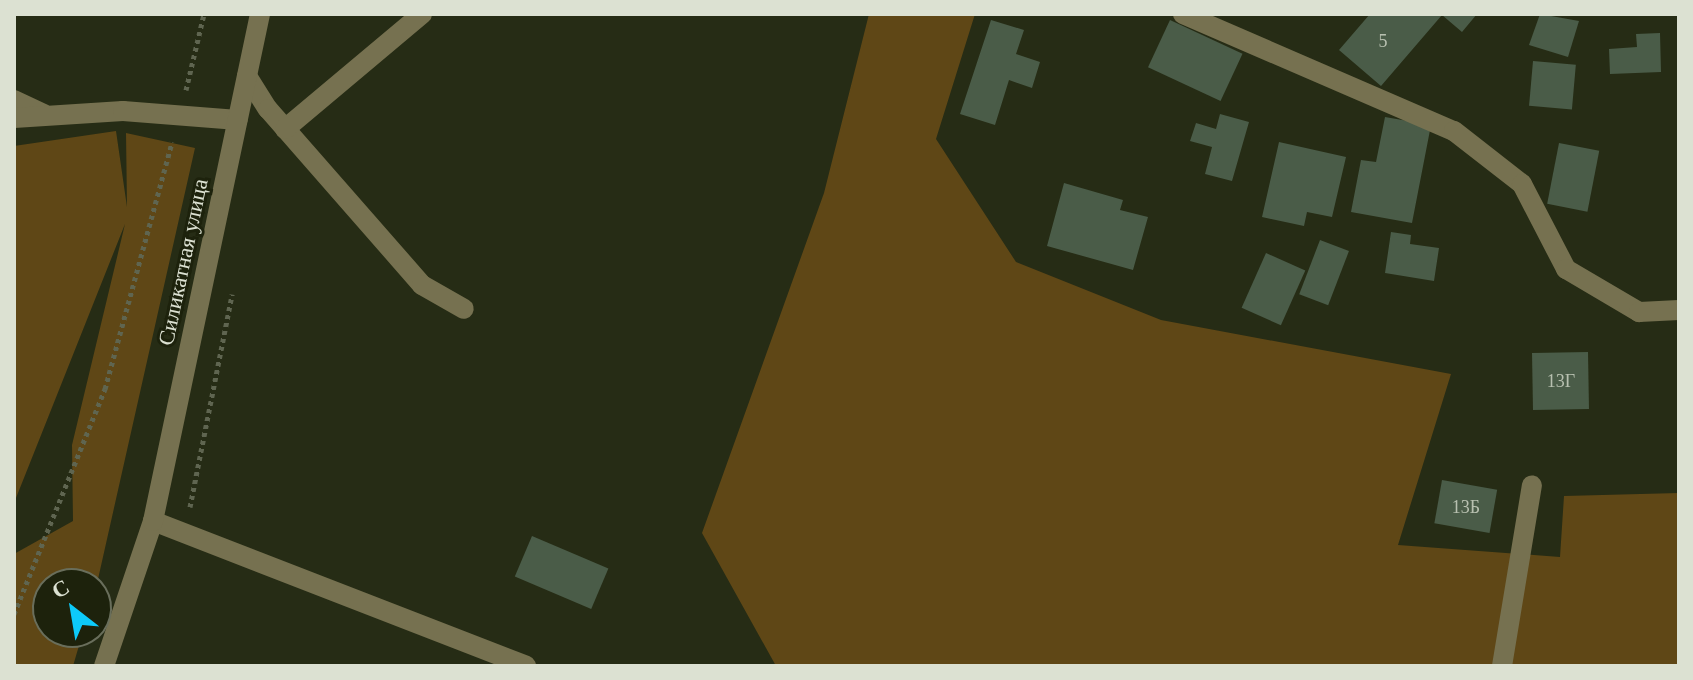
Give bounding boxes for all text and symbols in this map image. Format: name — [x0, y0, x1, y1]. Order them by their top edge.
house number: 5 — [1378, 30, 1388, 52]
street label: Силикатная улица — [152, 176, 214, 348]
house number: 13Г — [1547, 370, 1575, 392]
house number: 13Б — [1452, 496, 1480, 518]
north arrow — [32, 568, 112, 648]
text: С — [47, 574, 74, 604]

